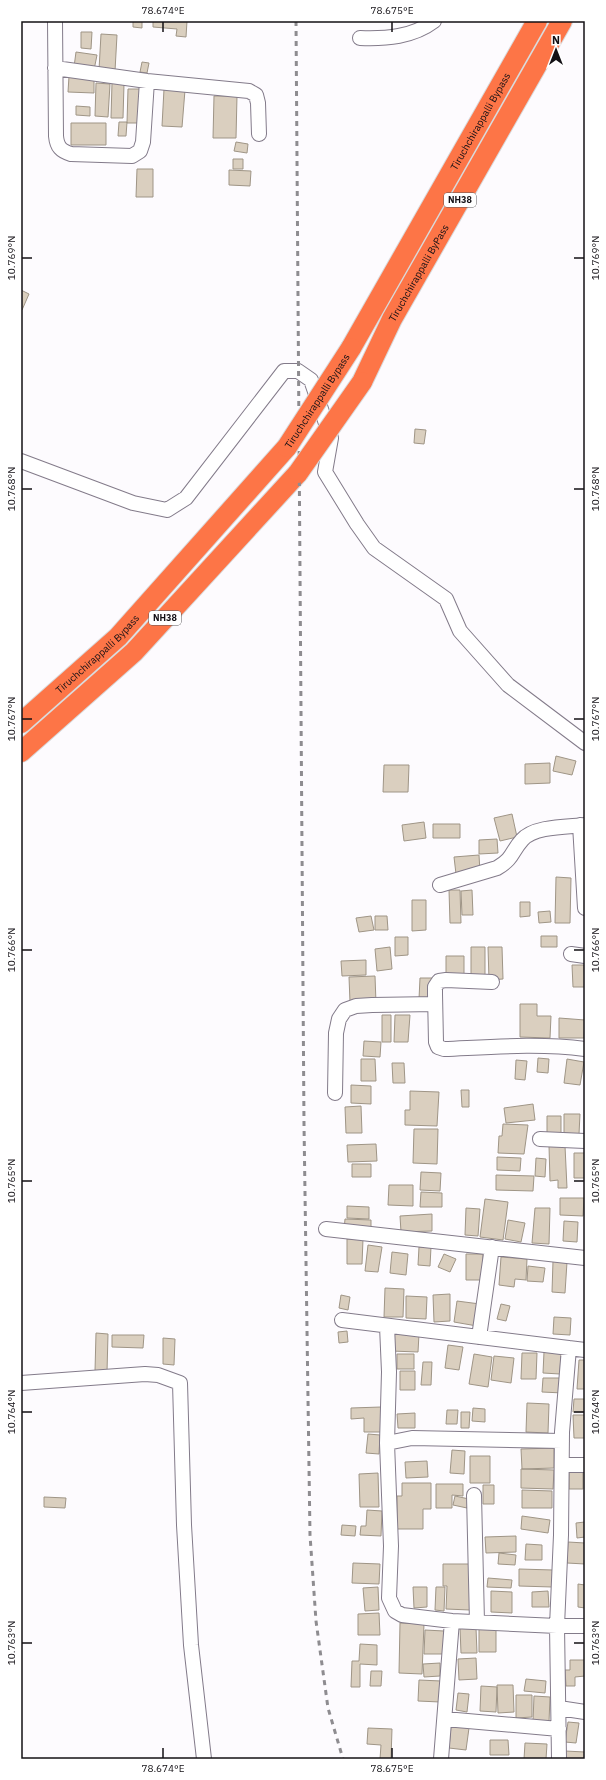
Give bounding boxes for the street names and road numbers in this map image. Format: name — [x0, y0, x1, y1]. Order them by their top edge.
street label: Tiruchchirappalli Bypass — [448, 70, 513, 172]
road number: NH38 — [444, 193, 476, 207]
street label: Tiruchchirappalli ByPass — [386, 222, 452, 324]
street label: Tiruchchirappalli Bypass — [282, 351, 353, 451]
road number: NH38 — [149, 611, 181, 625]
street label: Tiruchchirappalli Bypass — [53, 612, 142, 696]

